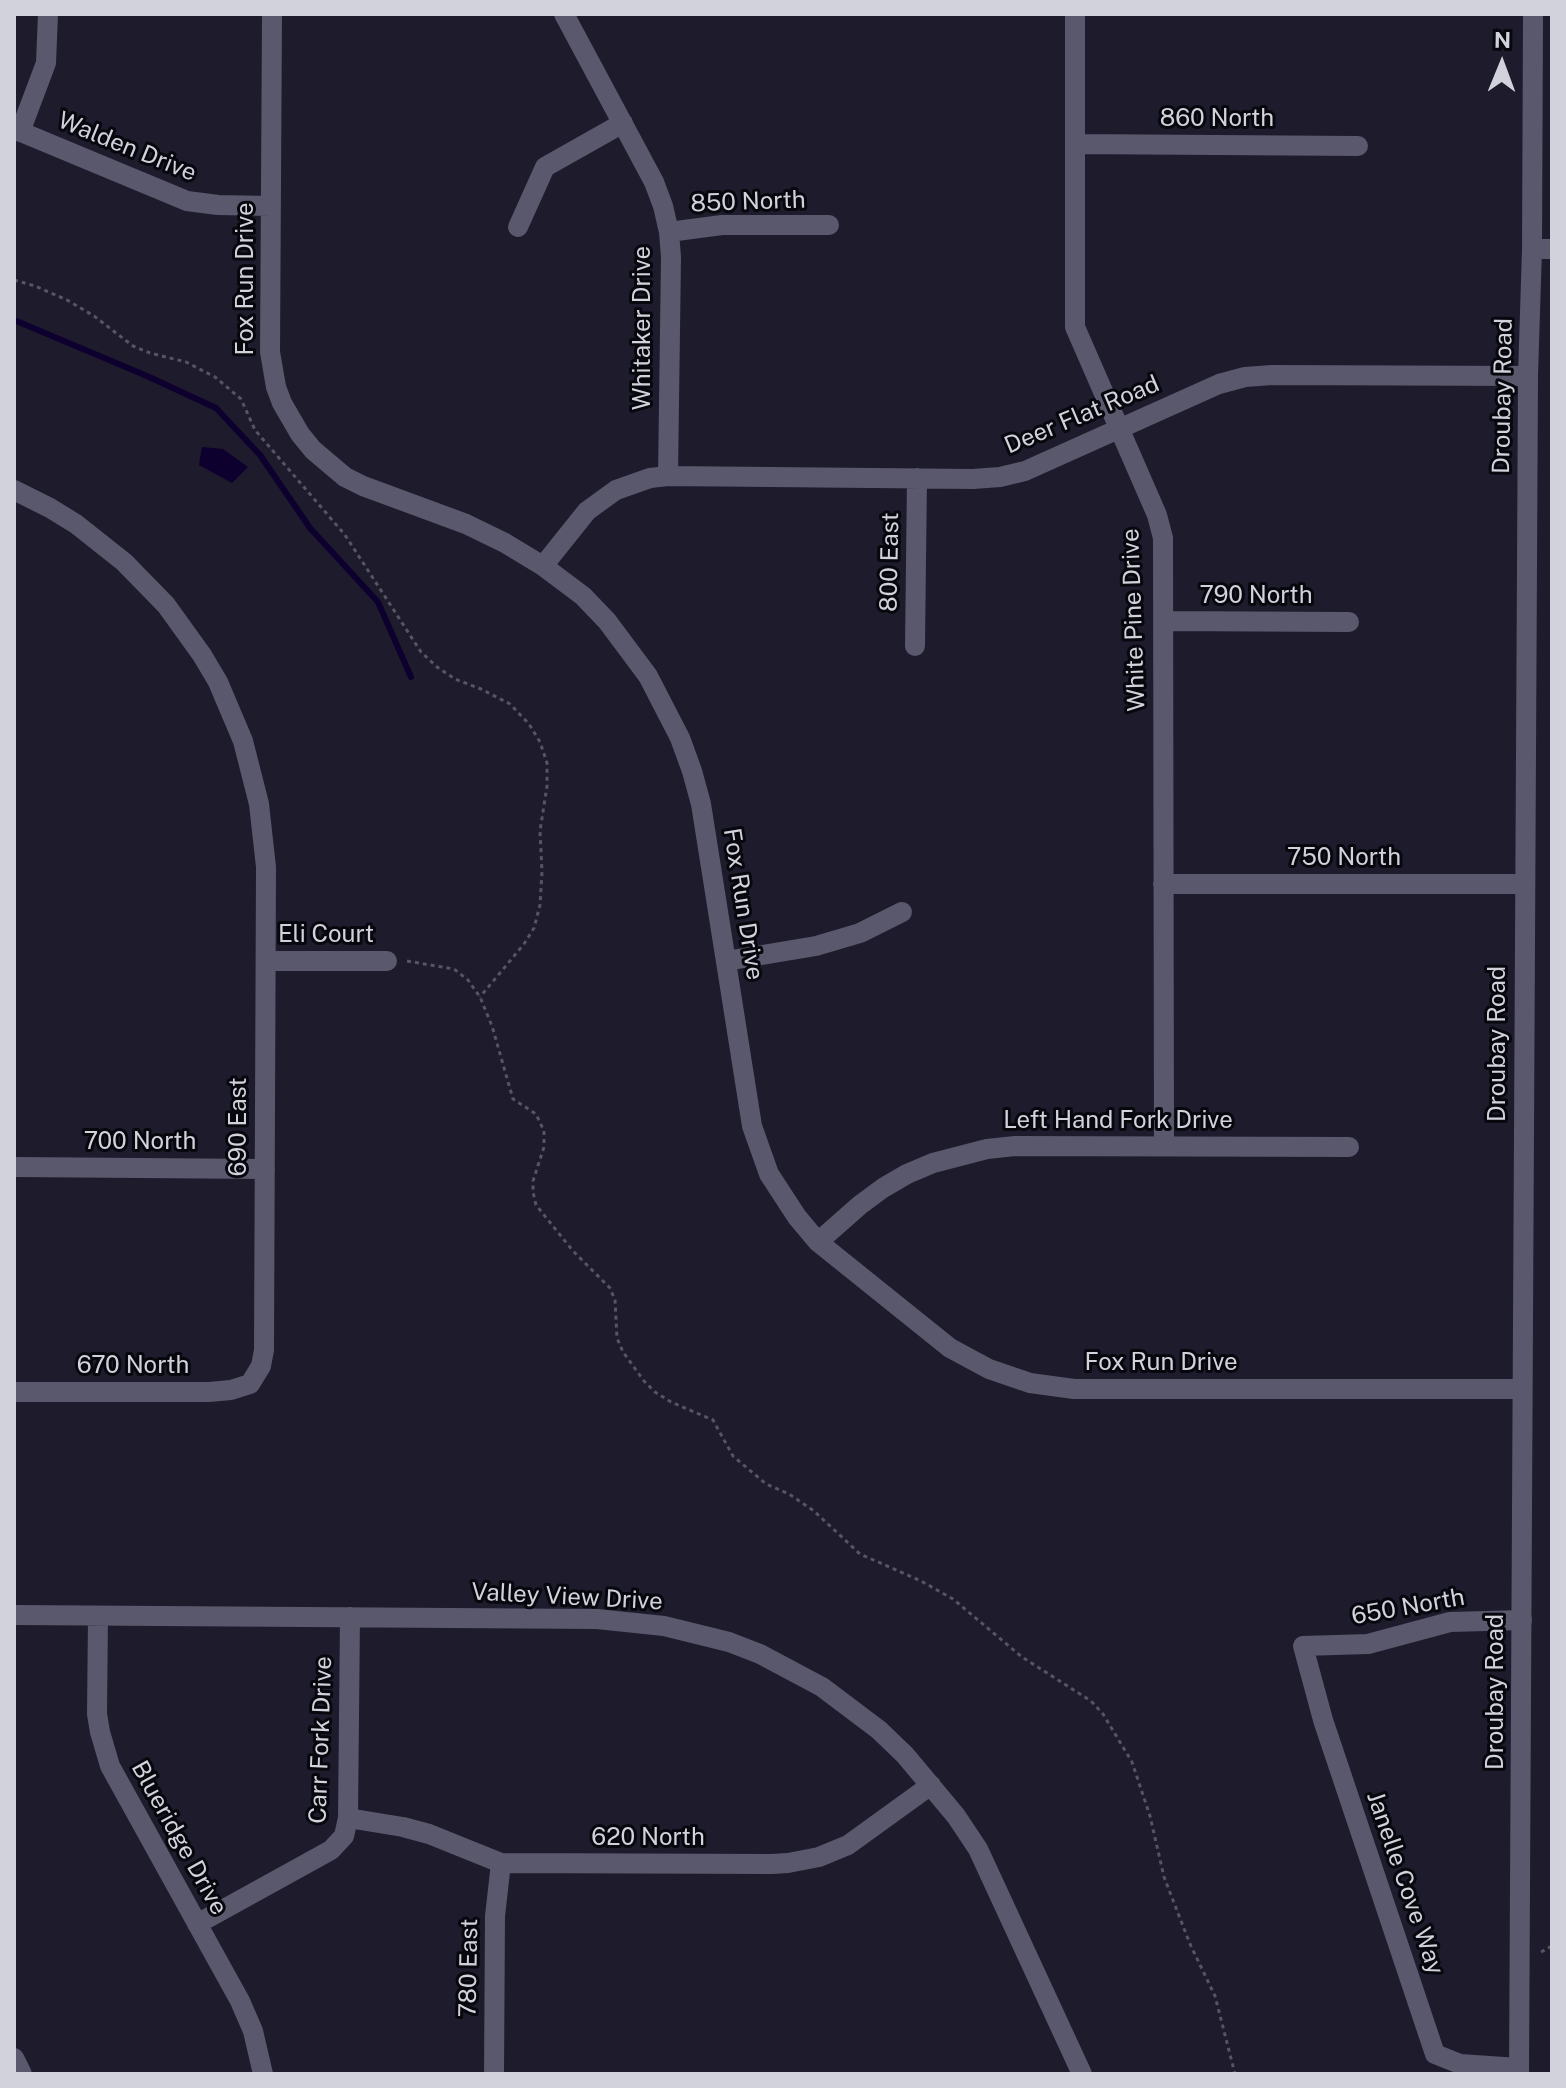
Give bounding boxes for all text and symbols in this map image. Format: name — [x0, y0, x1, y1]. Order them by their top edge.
north arrow — [1462, 24, 1542, 104]
text: N — [1494, 27, 1511, 53]
street label: 860 North — [1160, 105, 1274, 133]
street label: Walden Drive — [54, 106, 200, 188]
street label: 850 North — [690, 186, 806, 218]
street label: Fox Run Drive — [232, 202, 260, 356]
street label: Whitaker Drive — [629, 246, 657, 410]
street label: Droubay Road — [1487, 318, 1519, 474]
street label: Deer Flat Road — [1000, 369, 1164, 461]
street label: 800 East — [875, 512, 905, 612]
street label: White Pine Drive — [1116, 528, 1152, 712]
street label: 790 North — [1200, 582, 1312, 610]
street label: Fox Run Drive — [717, 826, 769, 982]
street label: 750 North — [1287, 844, 1401, 872]
street label: Eli Court — [278, 921, 374, 949]
street label: Droubay Road — [1484, 966, 1512, 1122]
street label: 690 East — [225, 1077, 253, 1177]
street label: Left Hand Fork Drive — [1003, 1107, 1233, 1135]
street label: 700 North — [84, 1128, 196, 1156]
street label: Fox Run Drive — [1084, 1349, 1238, 1377]
street label: 670 North — [77, 1352, 189, 1380]
street label: Valley View Drive — [471, 1578, 663, 1616]
street label: 650 North — [1349, 1583, 1467, 1631]
street label: Droubay Road — [1482, 1614, 1510, 1770]
street label: Carr Fork Drive — [304, 1656, 338, 1824]
street label: Blueridge Drive — [125, 1756, 233, 1920]
street label: Janelle Cove Way — [1360, 1788, 1450, 1978]
street label: 620 North — [591, 1824, 705, 1852]
street label: 780 East — [454, 1918, 484, 2018]

